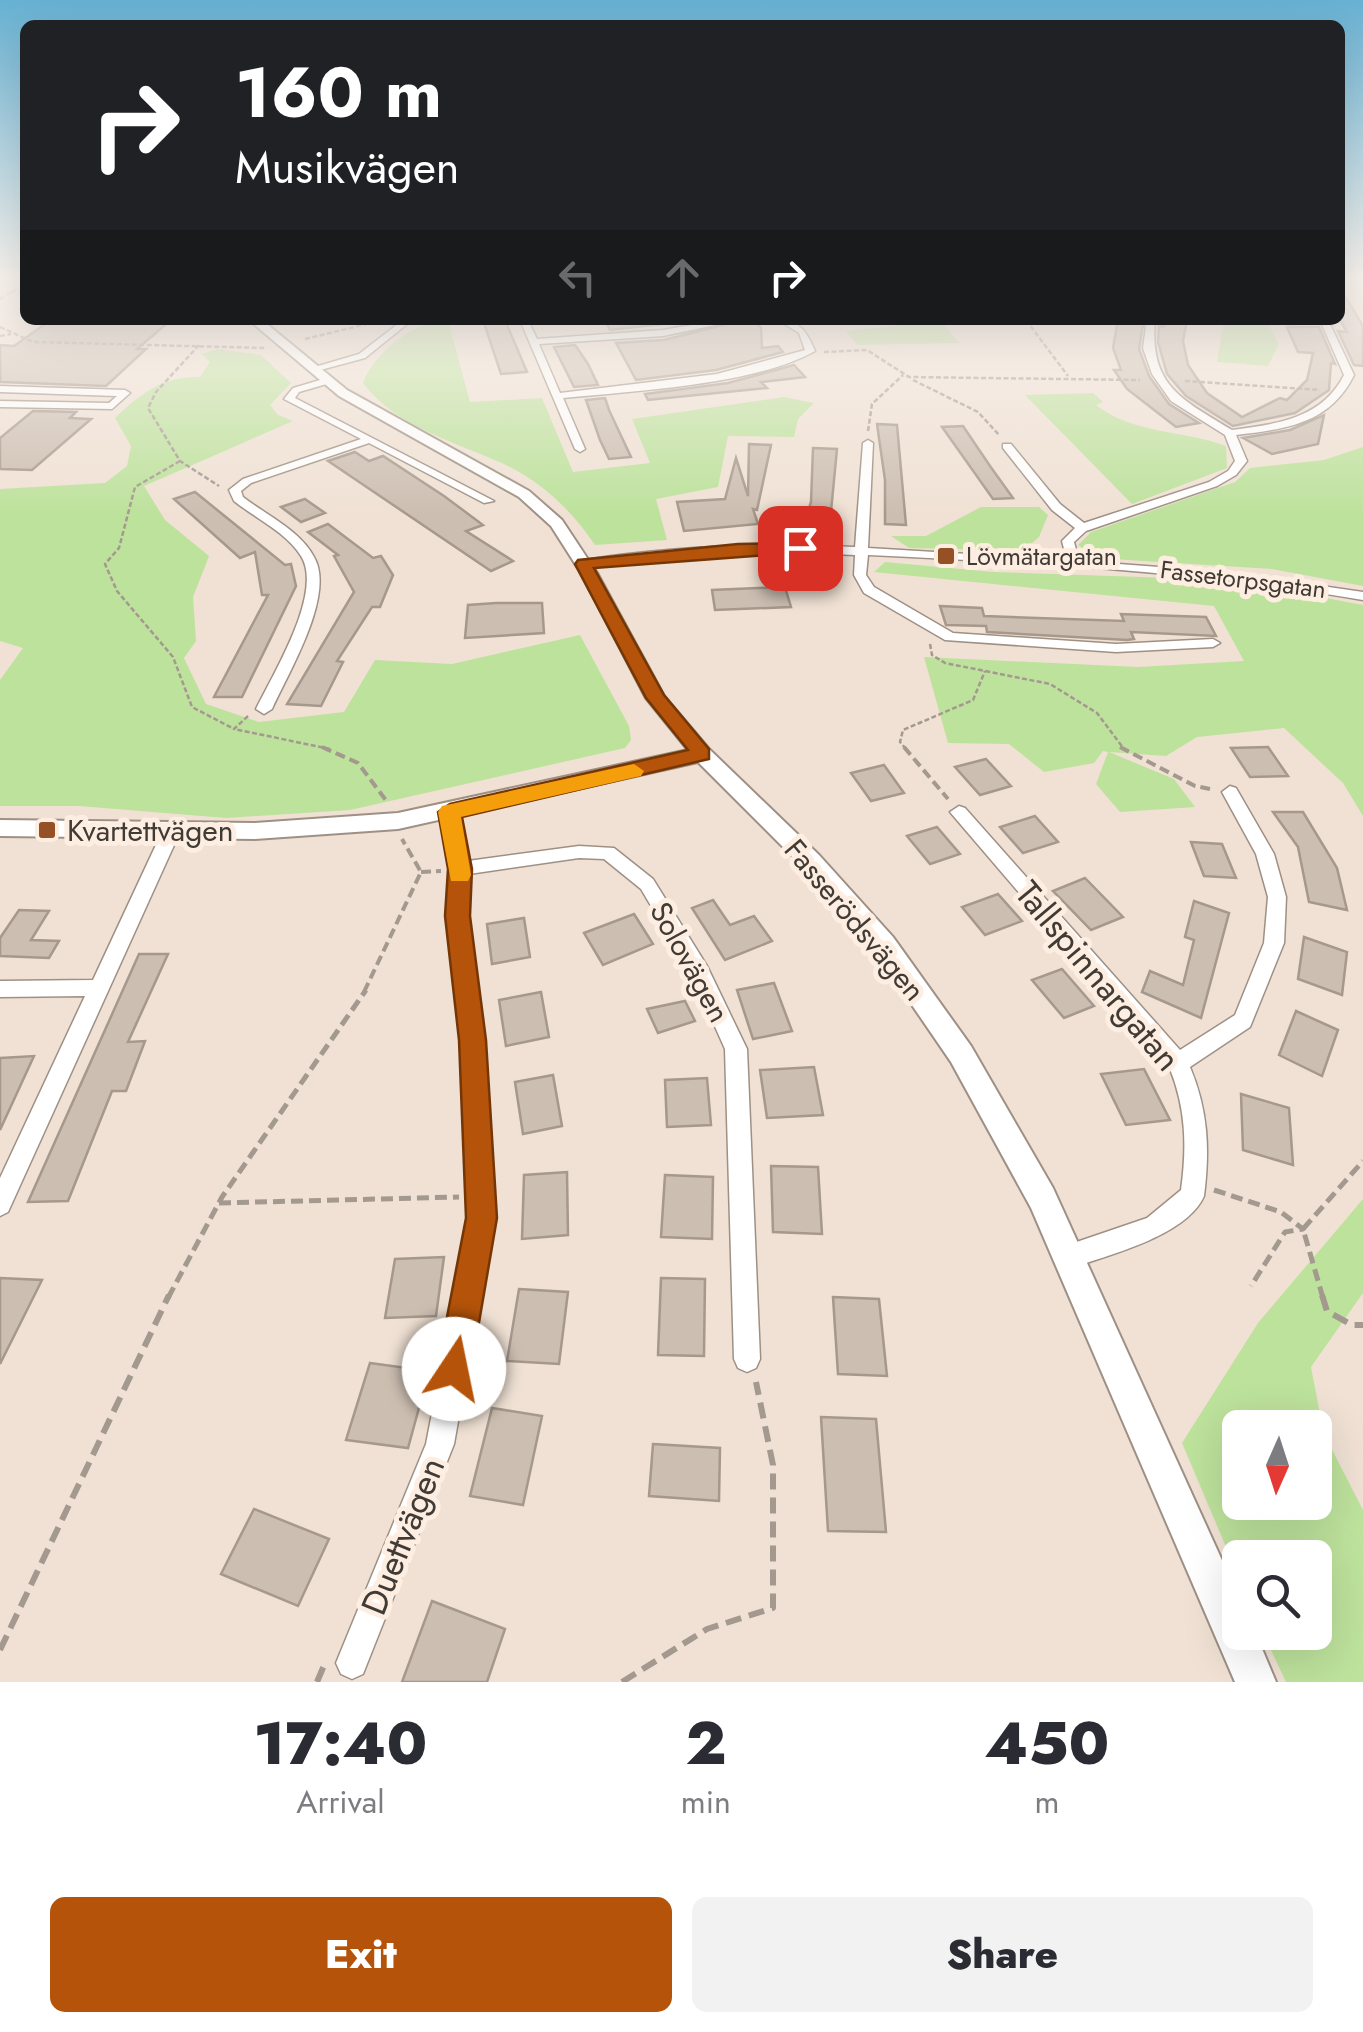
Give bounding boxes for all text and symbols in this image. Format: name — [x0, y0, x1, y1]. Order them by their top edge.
text: 160 m — [235, 42, 442, 143]
icon: right — [70, 60, 200, 190]
text: Musikvägen — [235, 135, 459, 200]
icon: left — [550, 250, 605, 305]
icon: ahead — [655, 250, 710, 305]
icon: right — [760, 250, 815, 305]
pin — [758, 506, 843, 591]
icon: arrive — [773, 521, 828, 576]
place label: Lövmätargatan — [966, 538, 1117, 574]
marker: Lövmätargatan — [935, 545, 957, 567]
street label: Fassetorpsgatan — [1158, 551, 1328, 607]
place label: Kvartettvägen — [67, 809, 233, 852]
marker: Kvartettvägen — [36, 819, 58, 841]
street label: Fasserödsvägen — [774, 830, 936, 1010]
street label: Tallspinnargatan — [1004, 870, 1192, 1082]
street label: Solovägen — [639, 894, 741, 1030]
position arrow — [402, 1317, 506, 1421]
north arrow — [1222, 1410, 1332, 1520]
map controls — [1222, 1410, 1332, 1650]
street label: Duettvägen — [349, 1450, 457, 1622]
button: search — [1222, 1540, 1332, 1650]
text: 17:40 — [254, 1700, 427, 1787]
text: 2 — [685, 1700, 726, 1787]
text: 450 — [984, 1700, 1109, 1787]
text: Arrival — [296, 1779, 385, 1825]
text: min — [681, 1779, 731, 1825]
text: m — [1034, 1779, 1059, 1825]
button: Exit — [50, 1897, 672, 2012]
button: Share — [692, 1897, 1313, 2012]

